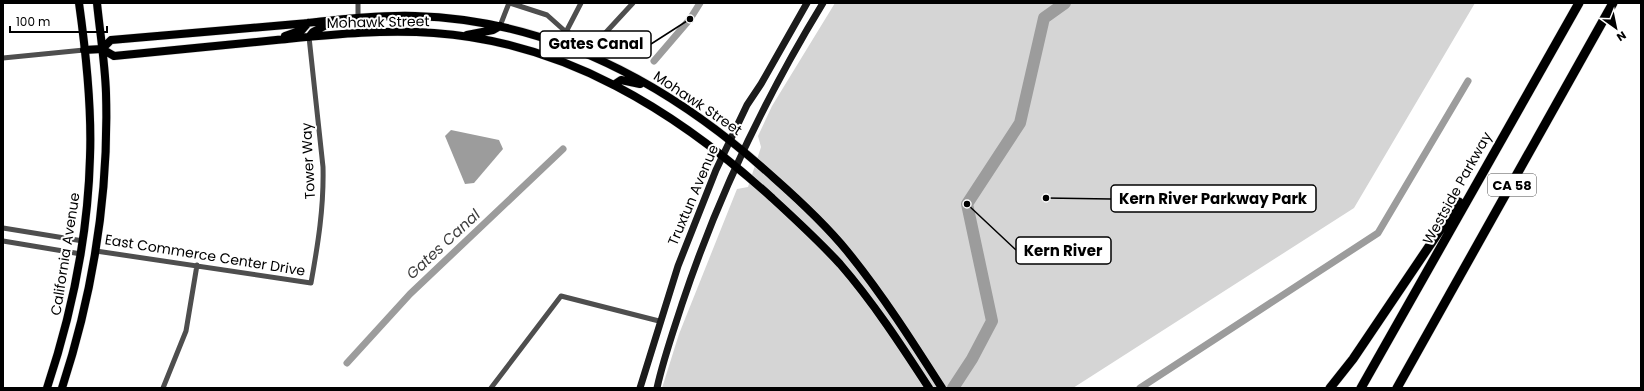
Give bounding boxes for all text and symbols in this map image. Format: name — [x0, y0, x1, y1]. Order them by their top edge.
scale bar — [10, 8, 107, 34]
north arrow — [1596, 8, 1636, 48]
street label: Mohawk Street — [326, 11, 430, 33]
text: 100 m — [16, 13, 50, 30]
text: N — [1614, 27, 1629, 45]
callout: Gates Canal — [540, 31, 651, 58]
text: Gates Canal — [549, 33, 643, 54]
street label: Mohawk Street — [650, 66, 746, 140]
street label: Tower Way — [296, 122, 320, 200]
street label: Westside Parkway — [1418, 128, 1496, 248]
street label: Truxtun Avenue — [663, 141, 723, 249]
road number: CA 58 — [1488, 174, 1536, 196]
callout: Kern River Parkway Park — [1111, 185, 1316, 212]
text: Kern River Parkway Park — [1119, 188, 1308, 209]
street label: California Avenue — [45, 191, 85, 317]
water label: Gates Canal — [401, 204, 485, 284]
street label: East Commerce Center Drive — [103, 229, 307, 281]
callout: Kern River — [1016, 237, 1111, 264]
text: Kern River — [1024, 240, 1103, 261]

